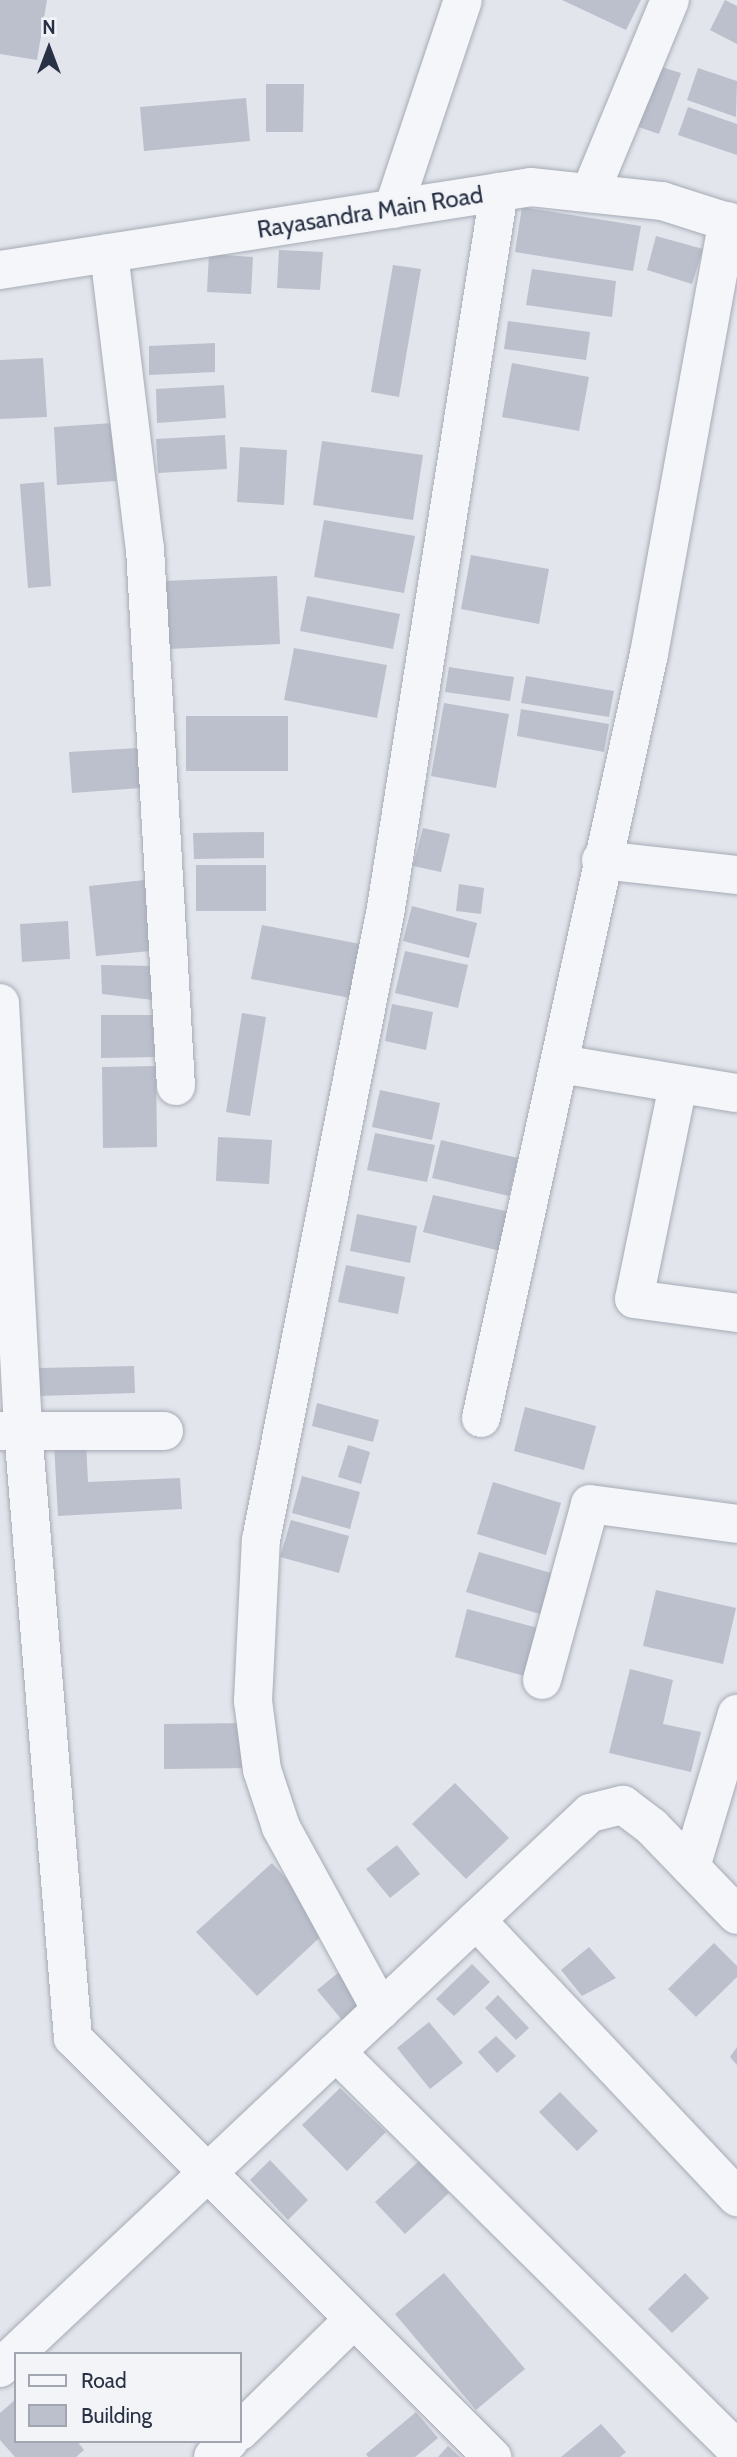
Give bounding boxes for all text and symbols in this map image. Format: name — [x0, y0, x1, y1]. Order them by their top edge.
north arrow — [14, 14, 84, 84]
text: N — [42, 16, 56, 39]
street label: Rayasandra Main Road — [255, 180, 485, 244]
legend — [14, 2352, 242, 2443]
text: Road — [81, 2368, 127, 2393]
text: Building — [81, 2403, 152, 2428]

